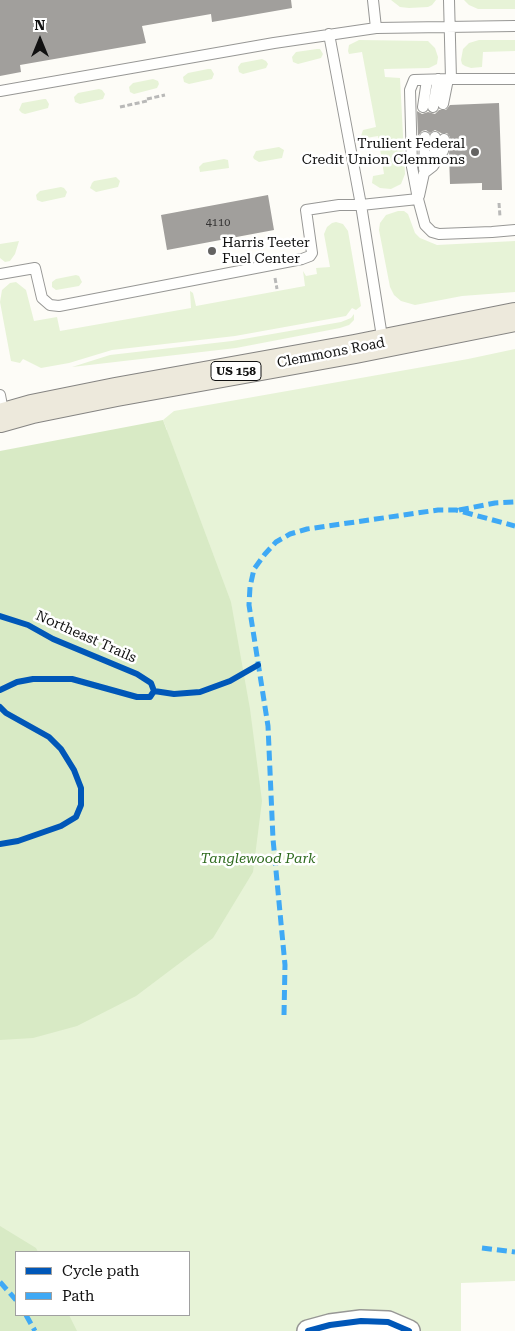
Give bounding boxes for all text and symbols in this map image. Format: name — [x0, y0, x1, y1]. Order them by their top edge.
north arrow — [15, 15, 65, 65]
text: N — [35, 17, 45, 33]
place label: Trulient Federal Credit Union Clemmons — [302, 136, 465, 168]
marker: Trulient Federal Credit Union Clemmons — [469, 146, 481, 158]
house number: 4110 — [206, 216, 230, 230]
place label: Harris Teeter Fuel Center — [222, 235, 310, 268]
marker: Harris Teeter Fuel Center — [206, 245, 218, 257]
street label: Clemmons Road — [276, 334, 386, 372]
road number: US 158 — [211, 362, 261, 381]
street label: Northeast Trails — [33, 607, 139, 667]
park label: Tanglewood Park — [200, 851, 316, 867]
legend — [15, 1251, 190, 1316]
text: Cycle path — [62, 1262, 139, 1280]
text: Path — [62, 1287, 95, 1305]

